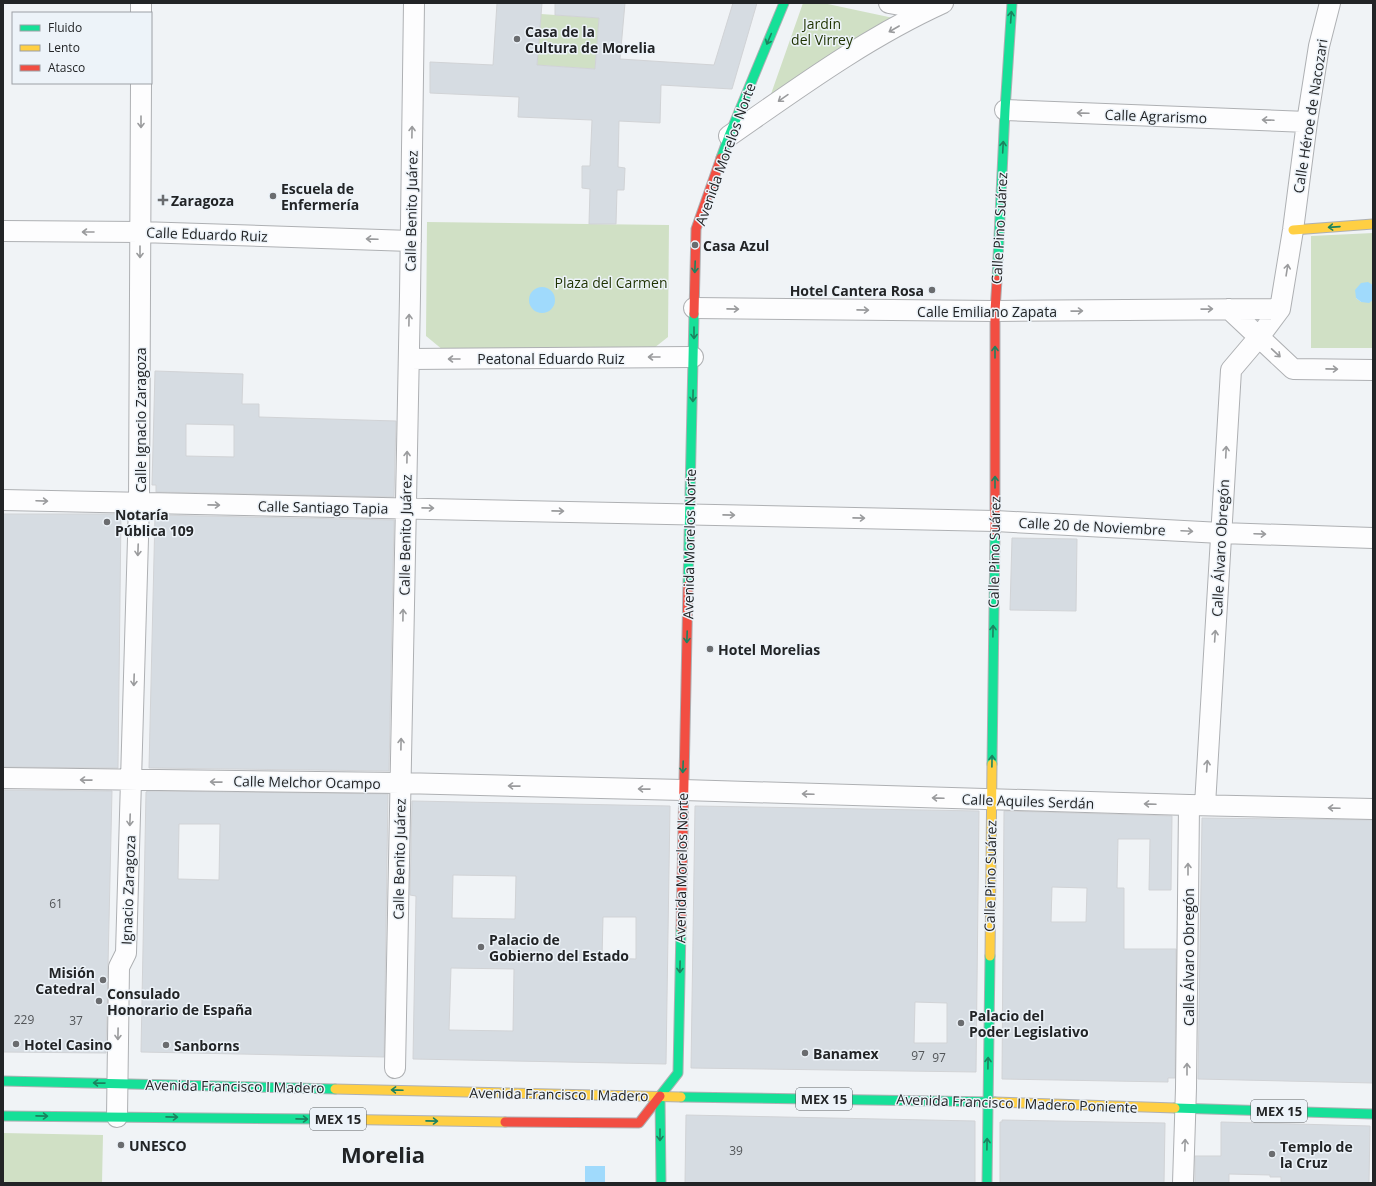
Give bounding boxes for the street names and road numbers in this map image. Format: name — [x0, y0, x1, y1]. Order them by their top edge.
street label: Calle Héroe de Nacozari — [1288, 37, 1332, 195]
street label: Avenida Morelos Norte — [690, 80, 760, 228]
street label: Calle Agrarismo — [1104, 105, 1208, 127]
street label: Calle Benito Juárez — [400, 150, 422, 272]
street label: Calle Pino Suárez — [987, 171, 1011, 284]
street label: Calle Eduardo Ruiz — [146, 222, 269, 246]
street label: Calle Emiliano Zapata — [917, 302, 1057, 321]
street label: Calle Ignacio Zaragoza — [131, 348, 150, 493]
street label: Peatonal Eduardo Ruiz — [477, 349, 625, 368]
street label: Avenida Morelos Norte — [678, 469, 700, 619]
street label: Calle Benito Juárez — [394, 474, 416, 596]
street label: Calle Álvaro Obregón — [1207, 479, 1233, 617]
street label: Calle Pino Suárez — [984, 495, 1004, 608]
street label: Calle Santiago Tapia — [258, 496, 388, 518]
street label: Calle 20 de Noviembre — [1018, 513, 1166, 539]
street label: Calle Melchor Ocampo — [233, 771, 381, 793]
street label: Calle Aquiles Serdán — [961, 789, 1095, 813]
street label: Avenida Morelos Norte — [670, 793, 692, 943]
street label: Calle Benito Juárez — [388, 798, 410, 920]
street label: Calle Pino Suárez — [980, 819, 1000, 932]
street label: Ignacio Zaragoza — [117, 835, 139, 945]
street label: Calle Álvaro Obregón — [1179, 888, 1198, 1026]
street label: Avenida Francisco I Madero — [145, 1075, 325, 1097]
street label: Avenida Francisco I Madero — [469, 1083, 649, 1105]
road number: MEX 15 — [796, 1088, 852, 1110]
street label: Avenida Francisco I Madero Poniente — [896, 1089, 1138, 1117]
road number: MEX 15 — [1251, 1100, 1307, 1122]
road number: MEX 15 — [310, 1108, 366, 1130]

